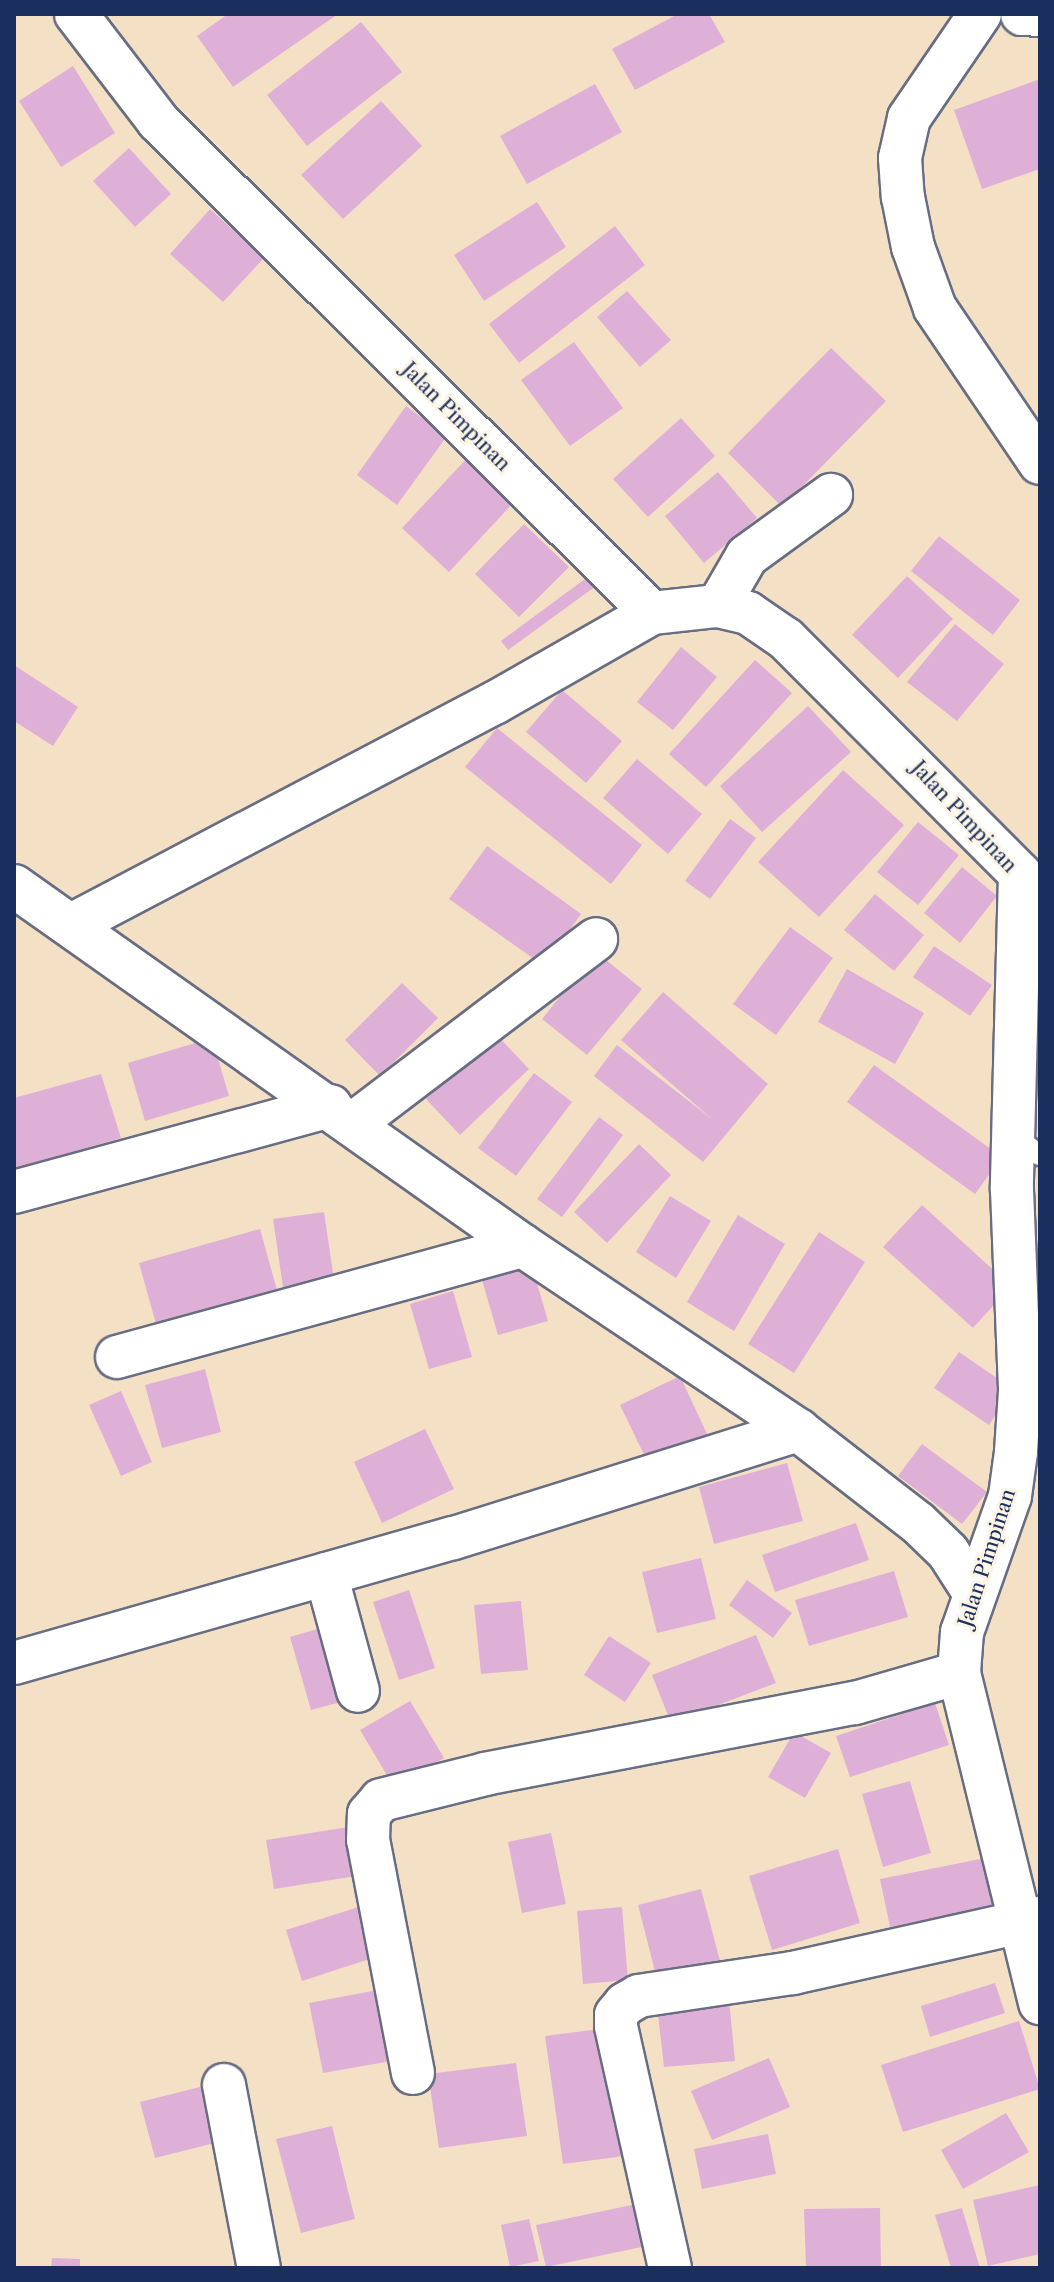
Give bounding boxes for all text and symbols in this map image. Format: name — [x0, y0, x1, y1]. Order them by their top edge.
street label: Jalan Pimpinan — [397, 358, 515, 476]
street label: Jalan Pimpinan — [906, 756, 1022, 878]
street label: Jalan Pimpinan — [953, 1486, 1021, 1630]

